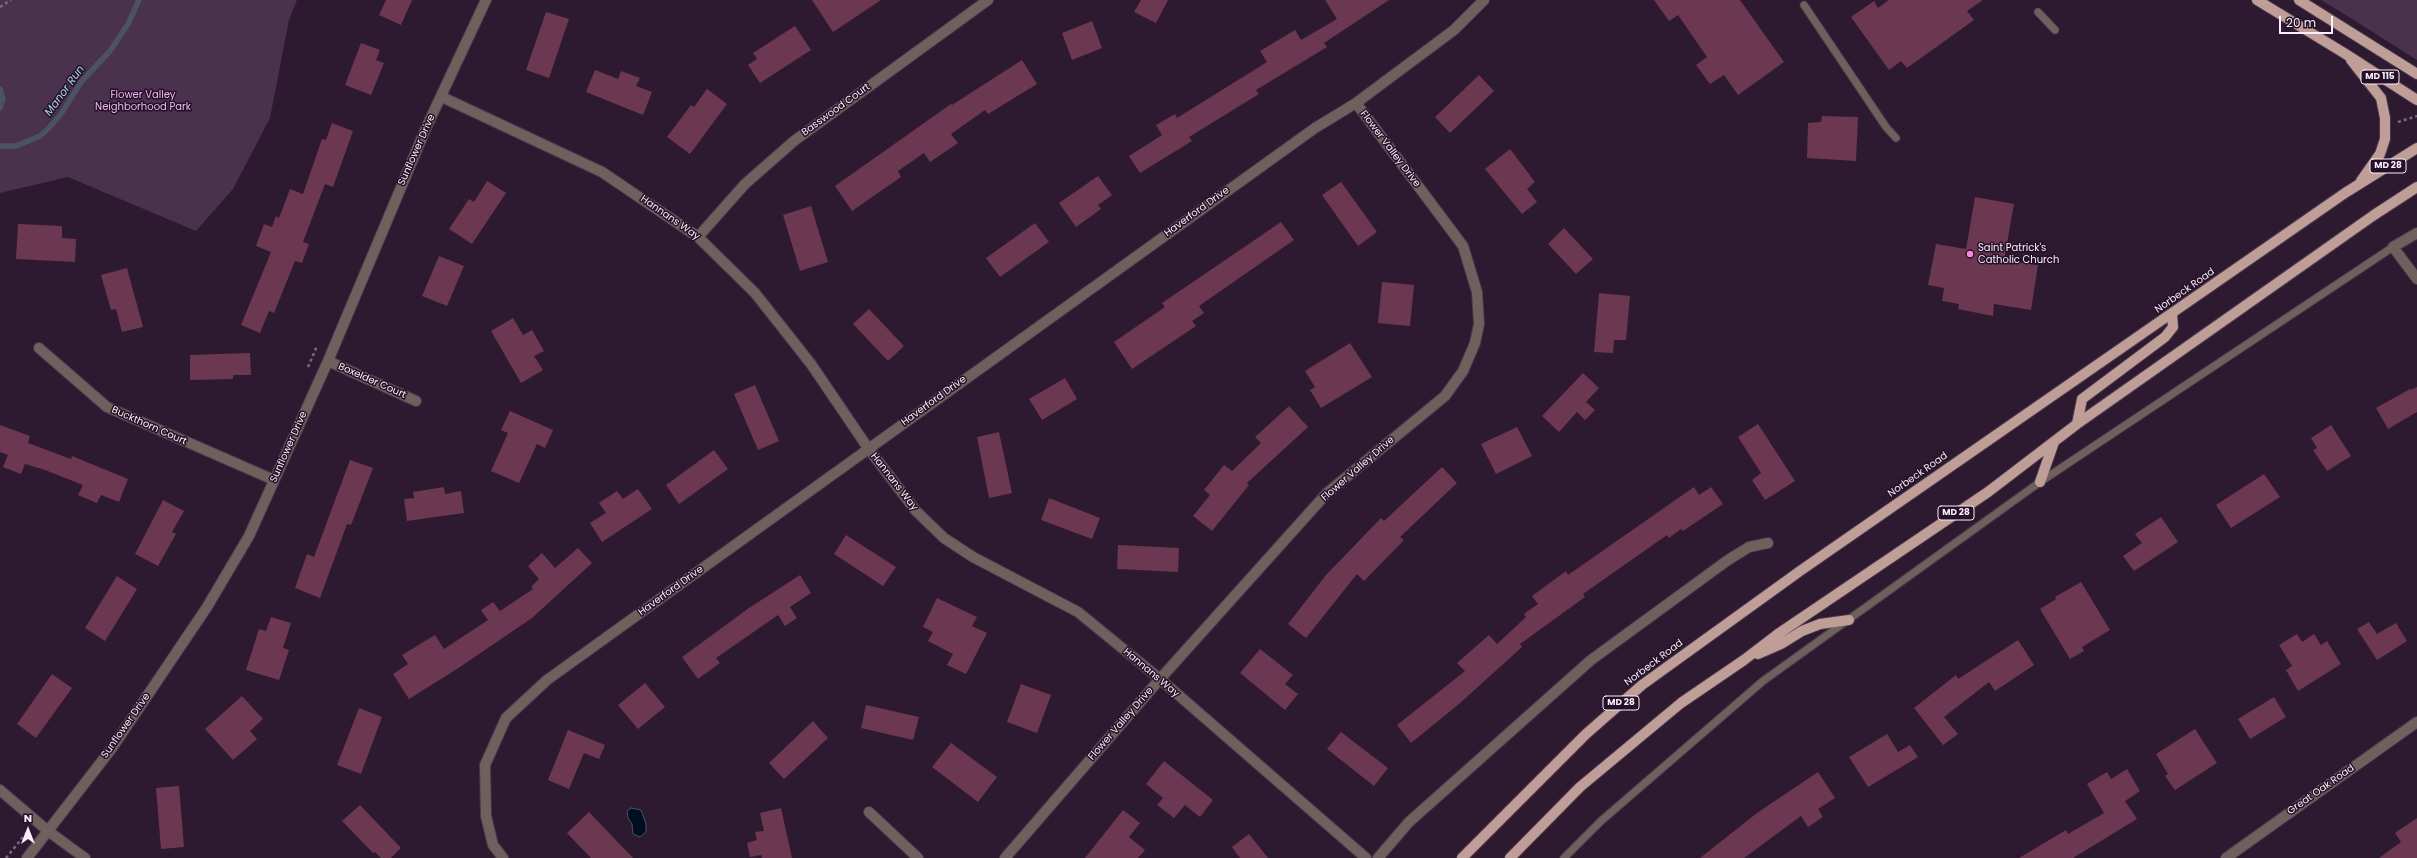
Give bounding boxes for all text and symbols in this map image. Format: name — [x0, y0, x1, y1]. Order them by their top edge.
scale bar — [2281, 8, 2335, 34]
text: 20 m — [2286, 14, 2316, 31]
water label: Manor Run — [42, 63, 88, 119]
road number: MD 115 — [2361, 70, 2399, 84]
street label: Basswood Court — [799, 81, 873, 139]
park label: Flower Valley Neighborhood Park — [95, 89, 191, 112]
street label: Flower Valley Drive — [1357, 108, 1423, 190]
street label: Sunflower Drive — [396, 113, 438, 187]
road number: MD 28 — [2370, 159, 2406, 173]
street label: Haverford Drive — [1162, 184, 1232, 240]
street label: Hannans Way — [638, 193, 702, 243]
place label: Saint Patrick's Catholic Church — [1978, 242, 2059, 266]
marker: Saint Patrick's Catholic Church — [1965, 249, 1975, 259]
street label: Norbeck Road — [2153, 266, 2217, 316]
street label: Boxelder Court — [336, 361, 408, 401]
street label: Haverford Drive — [899, 373, 969, 429]
street label: Buckthorn Court — [110, 404, 188, 448]
street label: Sunflower Drive — [268, 410, 310, 484]
street label: Flower Valley Drive — [1319, 434, 1397, 504]
street label: Norbeck Road — [1886, 450, 1950, 500]
street label: Hannans Way — [868, 451, 920, 513]
road number: MD 28 — [1938, 506, 1974, 520]
street label: Haverford Drive — [636, 563, 706, 619]
street label: Norbeck Road — [1622, 637, 1686, 689]
street label: Hannans Way — [1120, 646, 1182, 700]
street label: Flower Valley Drive — [1086, 685, 1156, 763]
street label: Sunflower Drive — [99, 691, 153, 761]
road number: MD 28 — [1603, 696, 1639, 710]
street label: Great Oak Road — [2285, 762, 2357, 818]
north arrow — [8, 810, 48, 850]
text: N — [24, 810, 32, 826]

